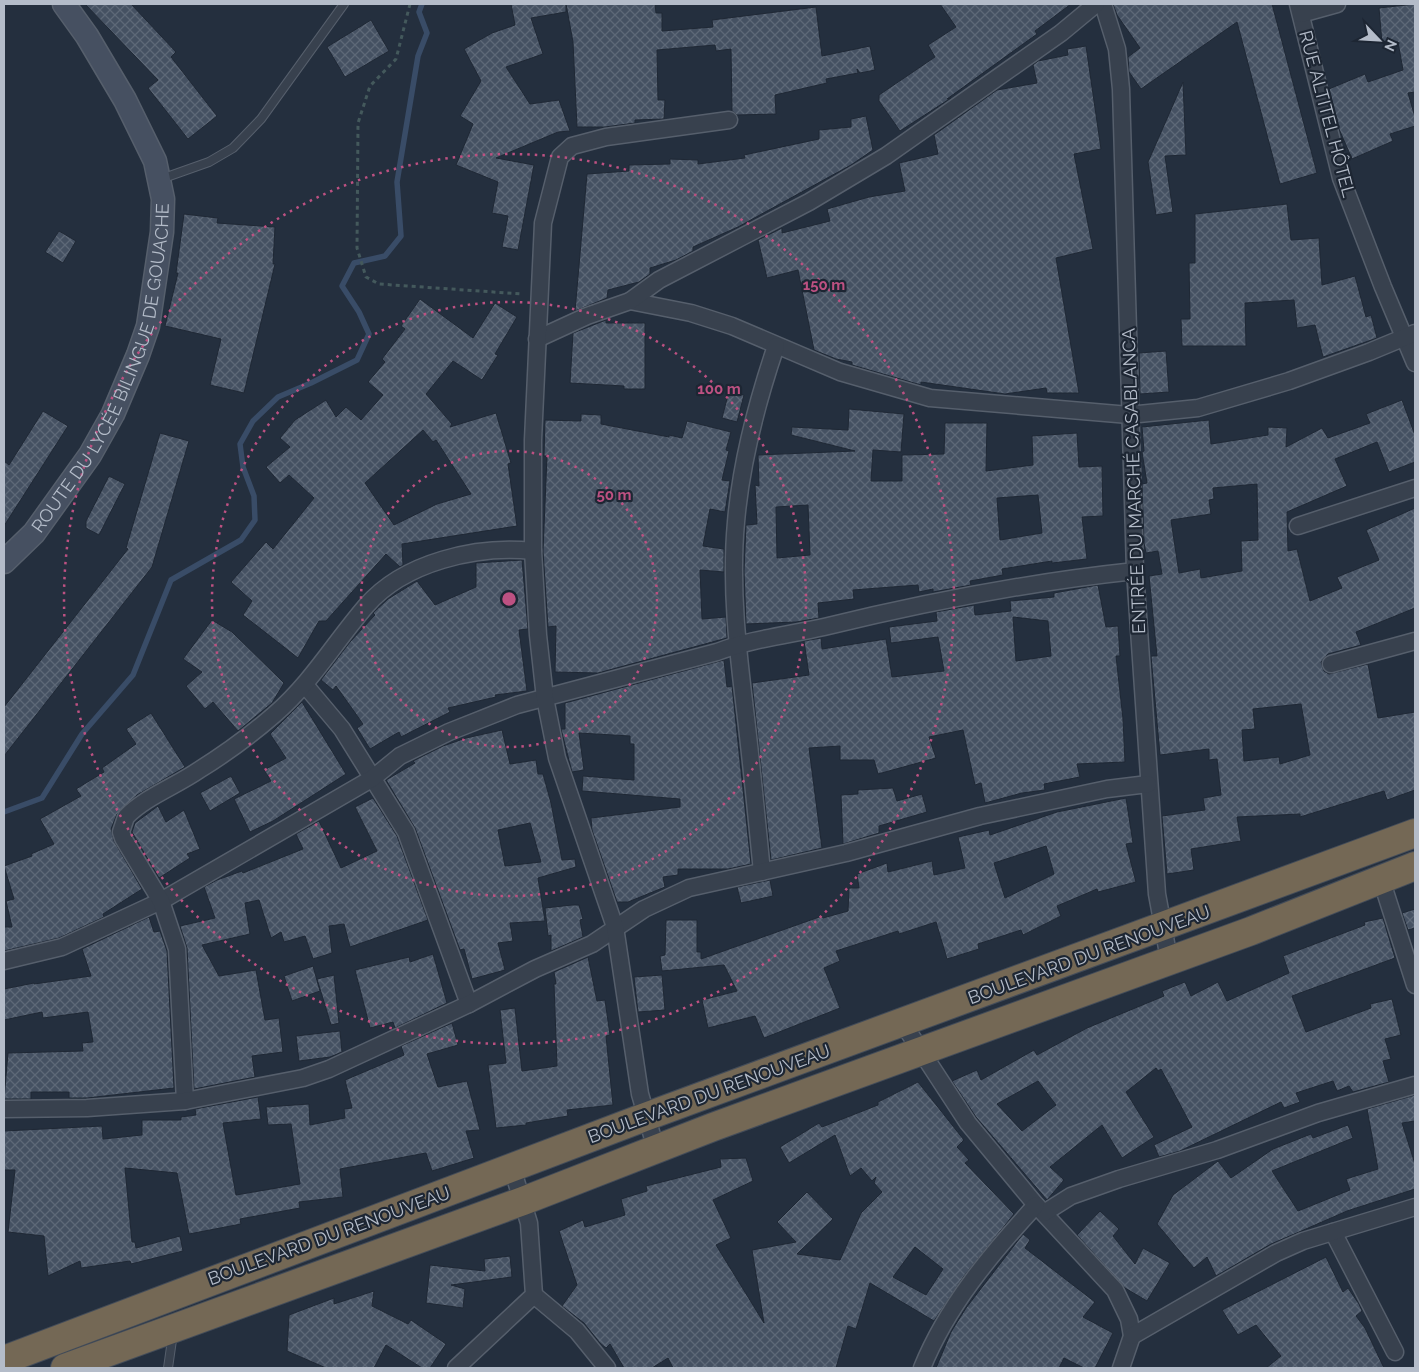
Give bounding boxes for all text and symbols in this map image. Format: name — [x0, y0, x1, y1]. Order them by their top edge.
north arrow — [1354, 15, 1404, 65]
street label: RUE ALTITEL HÔTEL — [1295, 28, 1361, 200]
text: N — [1381, 37, 1400, 54]
street label: ROUTE DU LYCÉE BILINGUE DE GOUACHE — [27, 203, 173, 536]
text: 150 m — [803, 276, 845, 294]
street label: ENTRÉE DU MARCHÉ CASABLANCA — [1117, 328, 1149, 634]
text: 100 m — [697, 380, 741, 398]
text: 50 m — [596, 486, 632, 504]
centre of rings — [500, 590, 518, 608]
street label: BOULEVARD DU RENOUVEAU — [965, 901, 1213, 1008]
street label: BOULEVARD DU RENOUVEAU — [585, 1040, 833, 1147]
street label: BOULEVARD DU RENOUVEAU — [205, 1182, 453, 1289]

